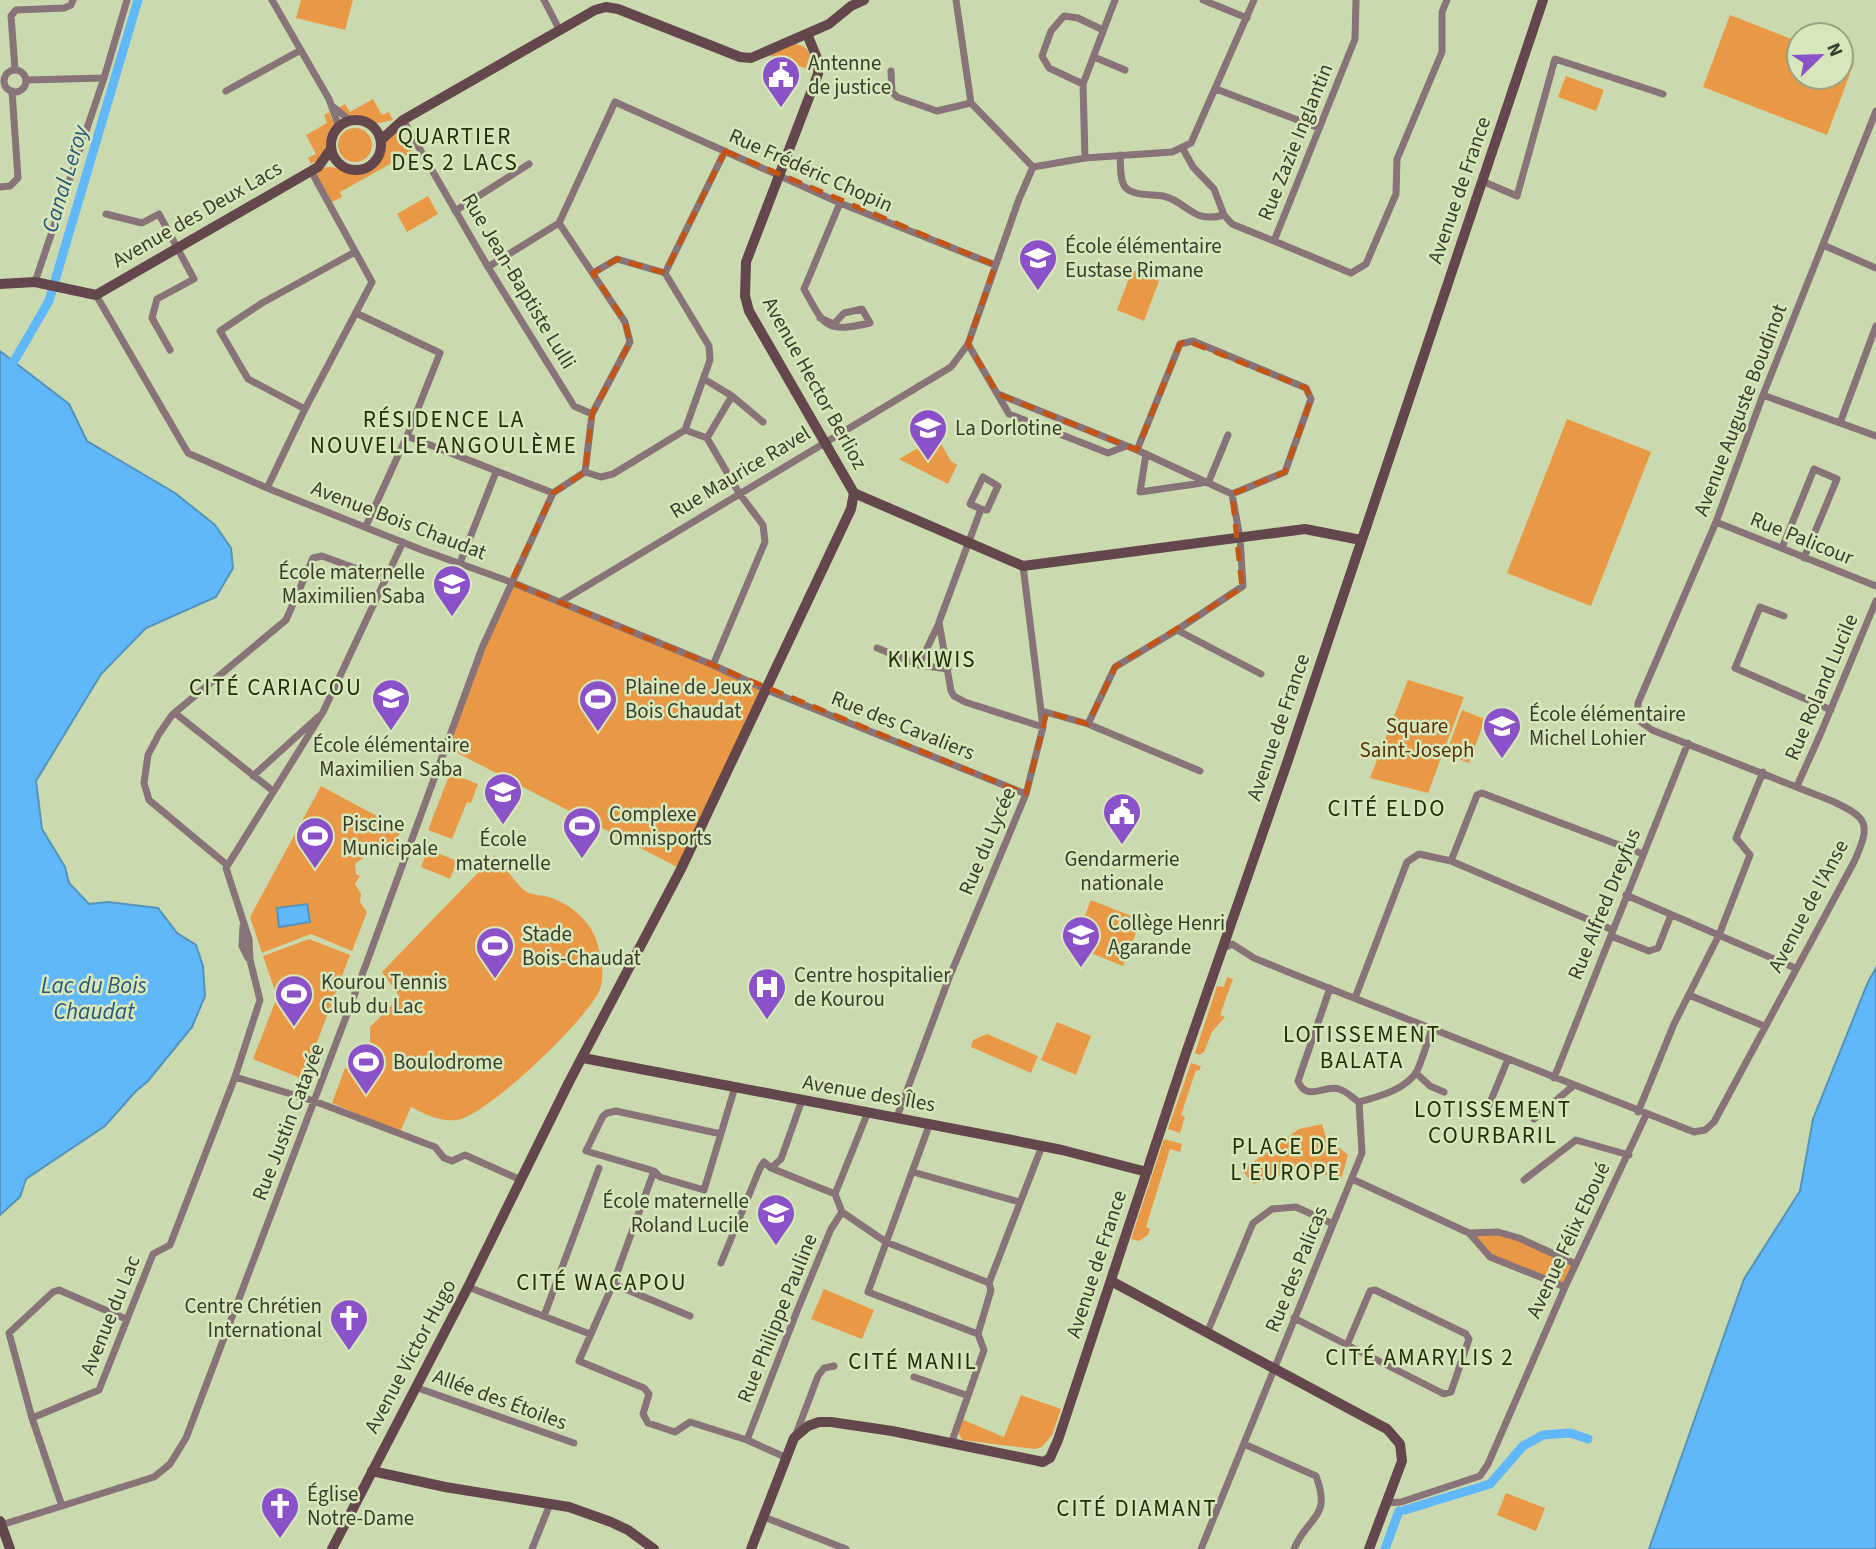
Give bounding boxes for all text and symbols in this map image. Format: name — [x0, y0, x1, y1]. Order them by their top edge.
north arrow — [1785, 21, 1855, 91]
text: N — [1819, 39, 1849, 61]
place label: Antenne de justice — [808, 48, 891, 102]
public building icon: Antenne de justice — [760, 54, 802, 109]
street label: Rue Zazie Inglantin — [1250, 59, 1340, 225]
street label: Avenue de France — [1420, 113, 1498, 267]
water label: Canal Leroy — [33, 120, 97, 237]
district label: QUARTIER DES 2 LACS — [391, 120, 519, 179]
street label: Rue Frédéric Chopin — [724, 120, 898, 220]
street label: Avenue des Deux Lacs — [107, 153, 288, 275]
street label: Rue Jean-Baptiste Lulli — [455, 187, 583, 375]
place label: École élémentaire Eustase Rimane — [1065, 231, 1222, 285]
school or university icon: École élémentaire Eustase Rimane — [1017, 237, 1059, 292]
street label: Avenue Hector Berlioz — [755, 291, 875, 475]
street label: Avenue Auguste Boudinot — [1686, 300, 1794, 520]
district label: RÉSIDENCE LA NOUVELLE ANGOULÈME — [310, 403, 578, 462]
school or university icon: La Dorlotine — [907, 407, 949, 462]
place label: La Dorlotine — [955, 413, 1062, 443]
street label: Rue Maurice Ravel — [664, 418, 816, 526]
street label: Avenue Bois Chaudat — [307, 473, 491, 567]
street label: Rue Palicour — [1746, 504, 1859, 573]
place label: École maternelle Maximilien Saba — [278, 557, 425, 611]
school or university icon: École maternelle Maximilien Saba — [431, 563, 473, 618]
street label: Rue Roland Lucile — [1777, 609, 1865, 765]
district label: KIKIWIS — [887, 643, 977, 676]
street label: Avenue de France — [1239, 650, 1317, 804]
district label: CITÉ CARIACOU — [189, 671, 363, 704]
place label: Plaine de Jeux Bois Chaudat — [625, 672, 752, 726]
school or university icon: École élémentaire Maximilien Saba — [370, 677, 412, 732]
sports icon: Plaine de Jeux Bois Chaudat — [577, 678, 619, 733]
street label: Rue des Cavaliers — [827, 683, 980, 768]
place label: École élémentaire Michel Lohier — [1529, 699, 1686, 753]
school or university icon: École élémentaire Michel Lohier — [1481, 705, 1523, 760]
park label: Square Saint-Joseph — [1360, 711, 1474, 765]
place label: École élémentaire Maximilien Saba — [313, 730, 469, 784]
school or university icon: École maternelle — [482, 771, 524, 826]
street label: Rue du Lycée — [951, 782, 1023, 900]
public building icon: Gendarmerie nationale — [1101, 791, 1143, 846]
district label: CITÉ ELDO — [1328, 792, 1446, 825]
place label: Complexe Omnisports — [609, 799, 712, 853]
sports icon: Complexe Omnisports — [561, 805, 603, 860]
place label: Piscine Municipale — [342, 809, 438, 863]
sports icon: Piscine Municipale — [294, 815, 336, 870]
place label: École maternelle — [455, 824, 551, 878]
street label: Rue Alfred Dreyfus — [1560, 824, 1648, 984]
street label: Avenue de l'Anse — [1760, 834, 1856, 978]
place label: Gendarmerie nationale — [1064, 844, 1180, 898]
place label: Collège Henri Agarande — [1108, 908, 1225, 962]
school or university icon: Collège Henri Agarande — [1060, 914, 1102, 969]
place label: Stade Bois-Chaudat — [522, 919, 641, 973]
sports icon: Stade Bois-Chaudat — [474, 925, 516, 980]
place label: Centre hospitalier de Kourou — [794, 960, 951, 1014]
hospital icon: Centre hospitalier de Kourou — [746, 966, 788, 1021]
place label: Kourou Tennis Club du Lac — [321, 967, 447, 1021]
water label: Lac du Bois Chaudat — [41, 969, 147, 1028]
sports icon: Kourou Tennis Club du Lac — [273, 973, 315, 1028]
district label: LOTISSEMENT BALATA — [1283, 1018, 1441, 1077]
street label: Rue Justin Catayée — [244, 1039, 332, 1205]
sports icon: Boulodrome — [345, 1041, 387, 1096]
place label: Boulodrome — [393, 1047, 503, 1077]
street label: Avenue des Îles — [800, 1067, 938, 1119]
district label: LOTISSEMENT COURBARIL — [1414, 1093, 1572, 1152]
district label: PLACE DE L'EUROPE — [1230, 1130, 1342, 1189]
street label: Avenue Félix Eboué — [1519, 1157, 1617, 1323]
place label: École maternelle Roland Lucile — [602, 1186, 749, 1240]
street label: Avenue de France — [1058, 1186, 1134, 1342]
school or university icon: École maternelle Roland Lucile — [755, 1192, 797, 1247]
street label: Rue des Palicas — [1257, 1201, 1335, 1337]
street label: Rue Philippe Pauline — [729, 1229, 825, 1407]
street label: Avenue du Lac — [72, 1250, 148, 1379]
district label: CITÉ WACAPOU — [516, 1266, 688, 1299]
street label: Avenue Victor Hugo — [357, 1274, 463, 1438]
place label: Centre Chrétien International — [184, 1291, 322, 1345]
church icon: Centre Chrétien International — [328, 1297, 370, 1352]
district label: CITÉ AMARYLIS 2 — [1325, 1341, 1515, 1374]
district label: CITÉ MANIL — [848, 1345, 978, 1378]
street label: Allée des Étoiles — [429, 1361, 571, 1437]
place label: Église Notre-Dame — [307, 1479, 414, 1533]
church icon: Église Notre-Dame — [259, 1485, 301, 1540]
district label: CITÉ DIAMANT — [1056, 1492, 1218, 1525]

